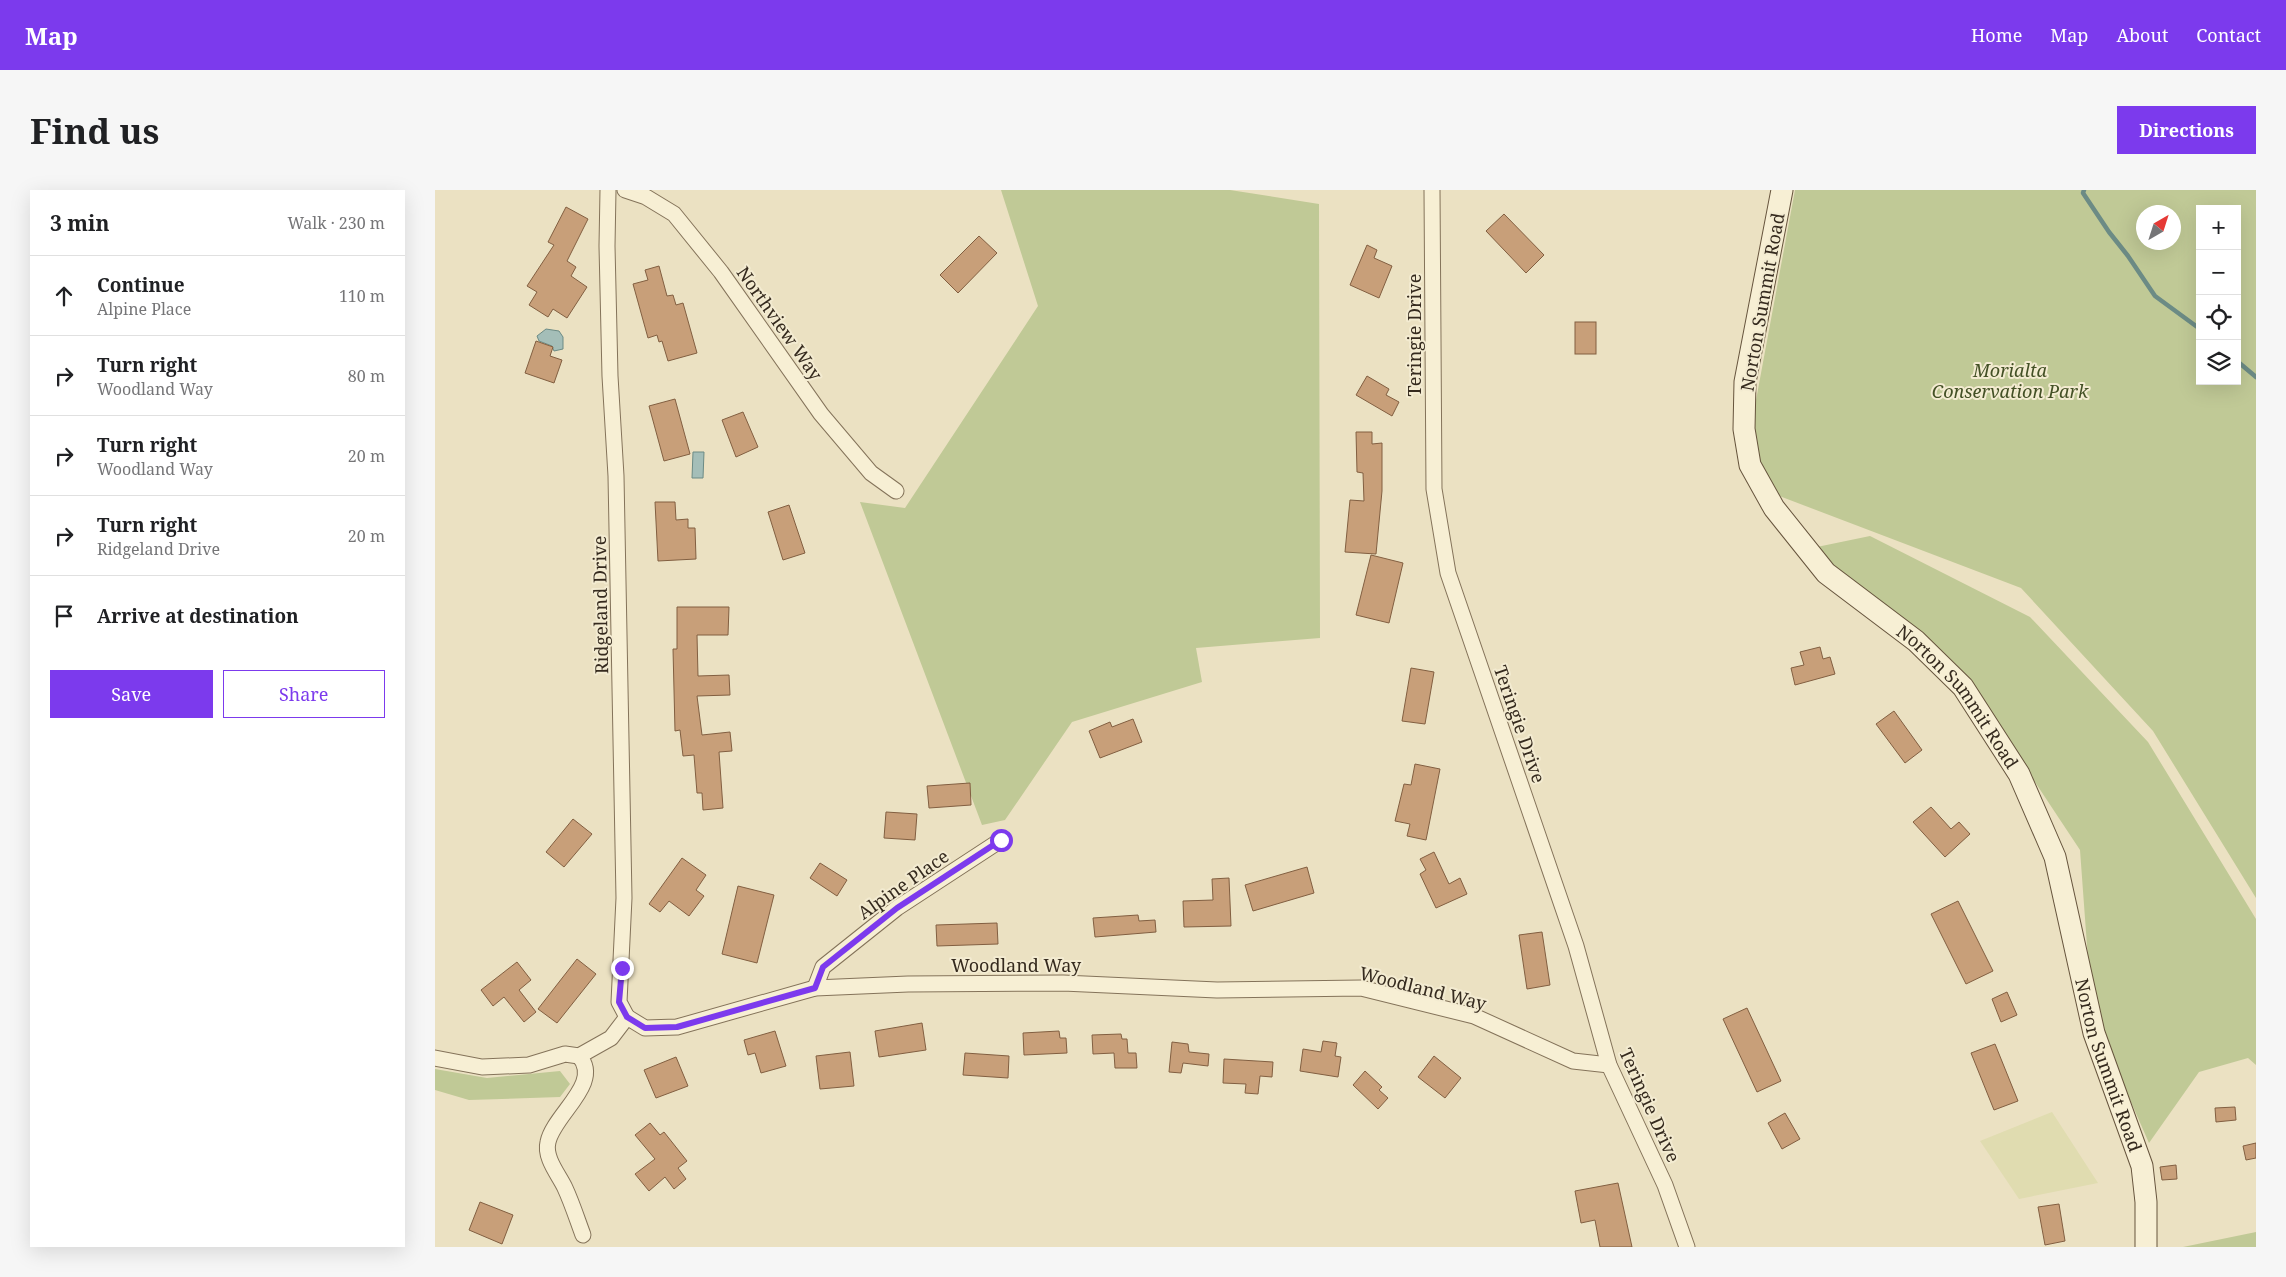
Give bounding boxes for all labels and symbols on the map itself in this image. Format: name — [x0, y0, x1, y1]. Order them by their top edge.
north arrow — [2136, 205, 2181, 250]
street label: Norton Summit Road — [1734, 211, 1790, 393]
street label: Northview Way — [732, 261, 829, 385]
street label: Teringie Drive — [1402, 274, 1426, 396]
park label: Morialta Conservation Park — [1932, 358, 2089, 403]
street label: Ridgeland Drive — [587, 536, 613, 674]
street label: Norton Summit Road — [1892, 619, 2024, 773]
street label: Teringie Drive — [1489, 662, 1551, 786]
route start — [990, 829, 1013, 852]
street label: Alpine Place — [853, 844, 953, 924]
street label: Woodland Way — [951, 953, 1082, 977]
route end — [611, 957, 634, 980]
street label: Woodland Way — [1357, 961, 1490, 1016]
street label: Norton Summit Road — [2070, 976, 2148, 1155]
street label: Teringie Drive — [1614, 1044, 1686, 1166]

